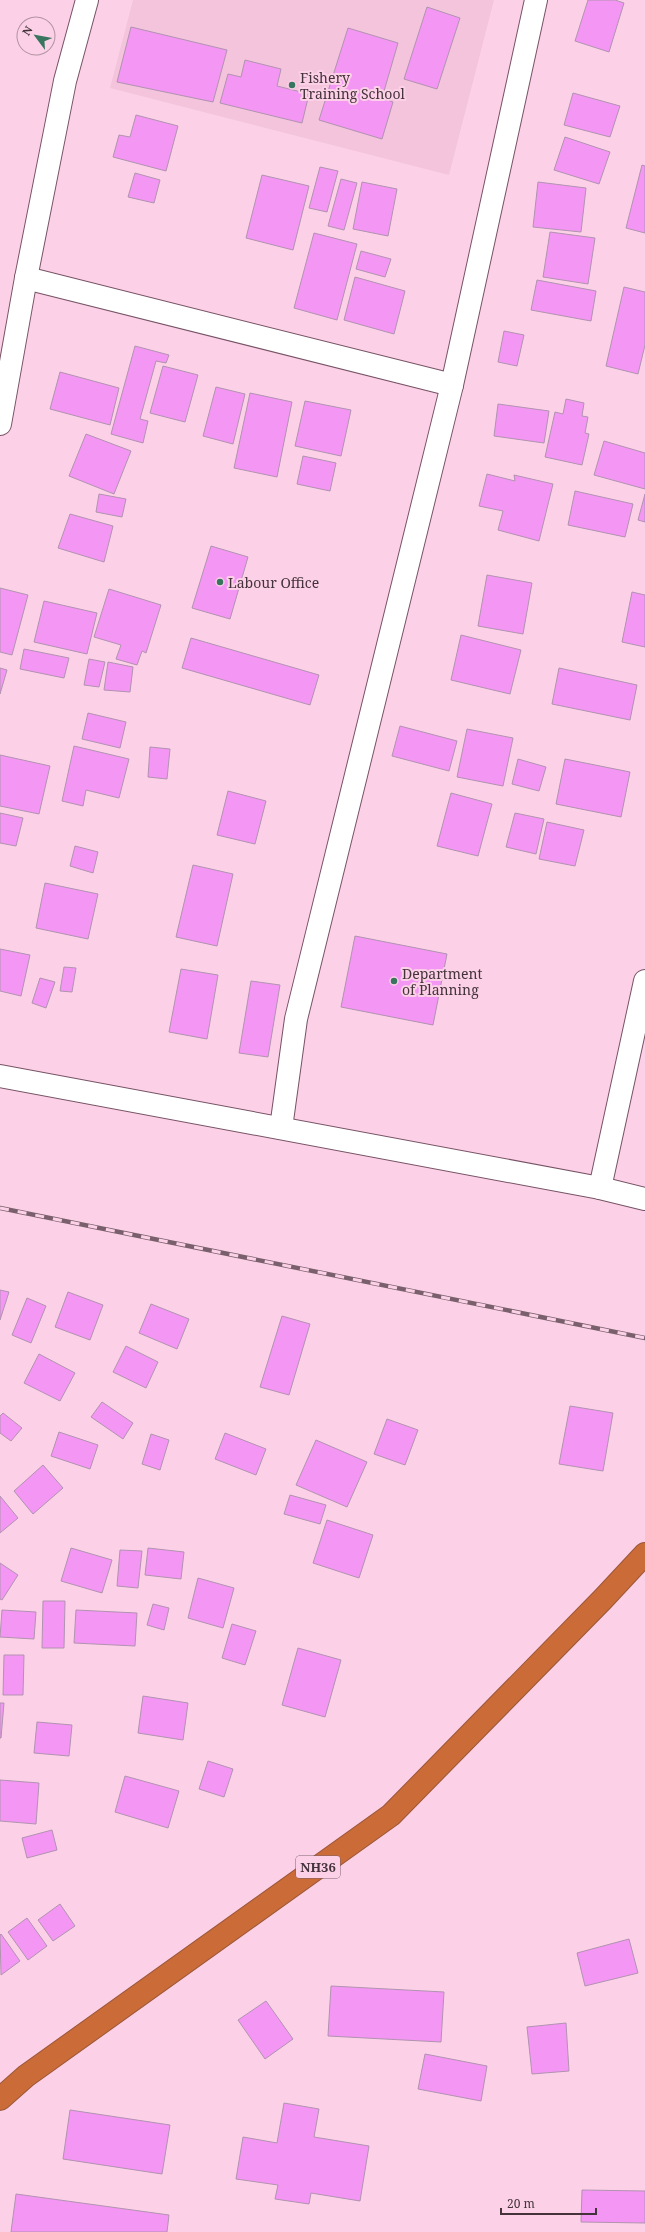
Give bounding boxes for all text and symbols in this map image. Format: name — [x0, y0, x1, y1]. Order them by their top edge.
north arrow — [16, 16, 56, 56]
text: N — [18, 23, 36, 38]
place label: Fishery Training School — [300, 68, 406, 103]
marker: Fishery Training School — [287, 80, 297, 90]
place label: Labour Office — [228, 573, 319, 592]
marker: Labour Office — [215, 577, 225, 587]
place label: Department of Planning — [402, 964, 482, 999]
marker: Department of Planning — [389, 976, 399, 986]
road number: NH36 — [296, 1856, 340, 1878]
scale bar — [501, 2190, 596, 2216]
text: 20 m — [507, 2195, 535, 2212]

